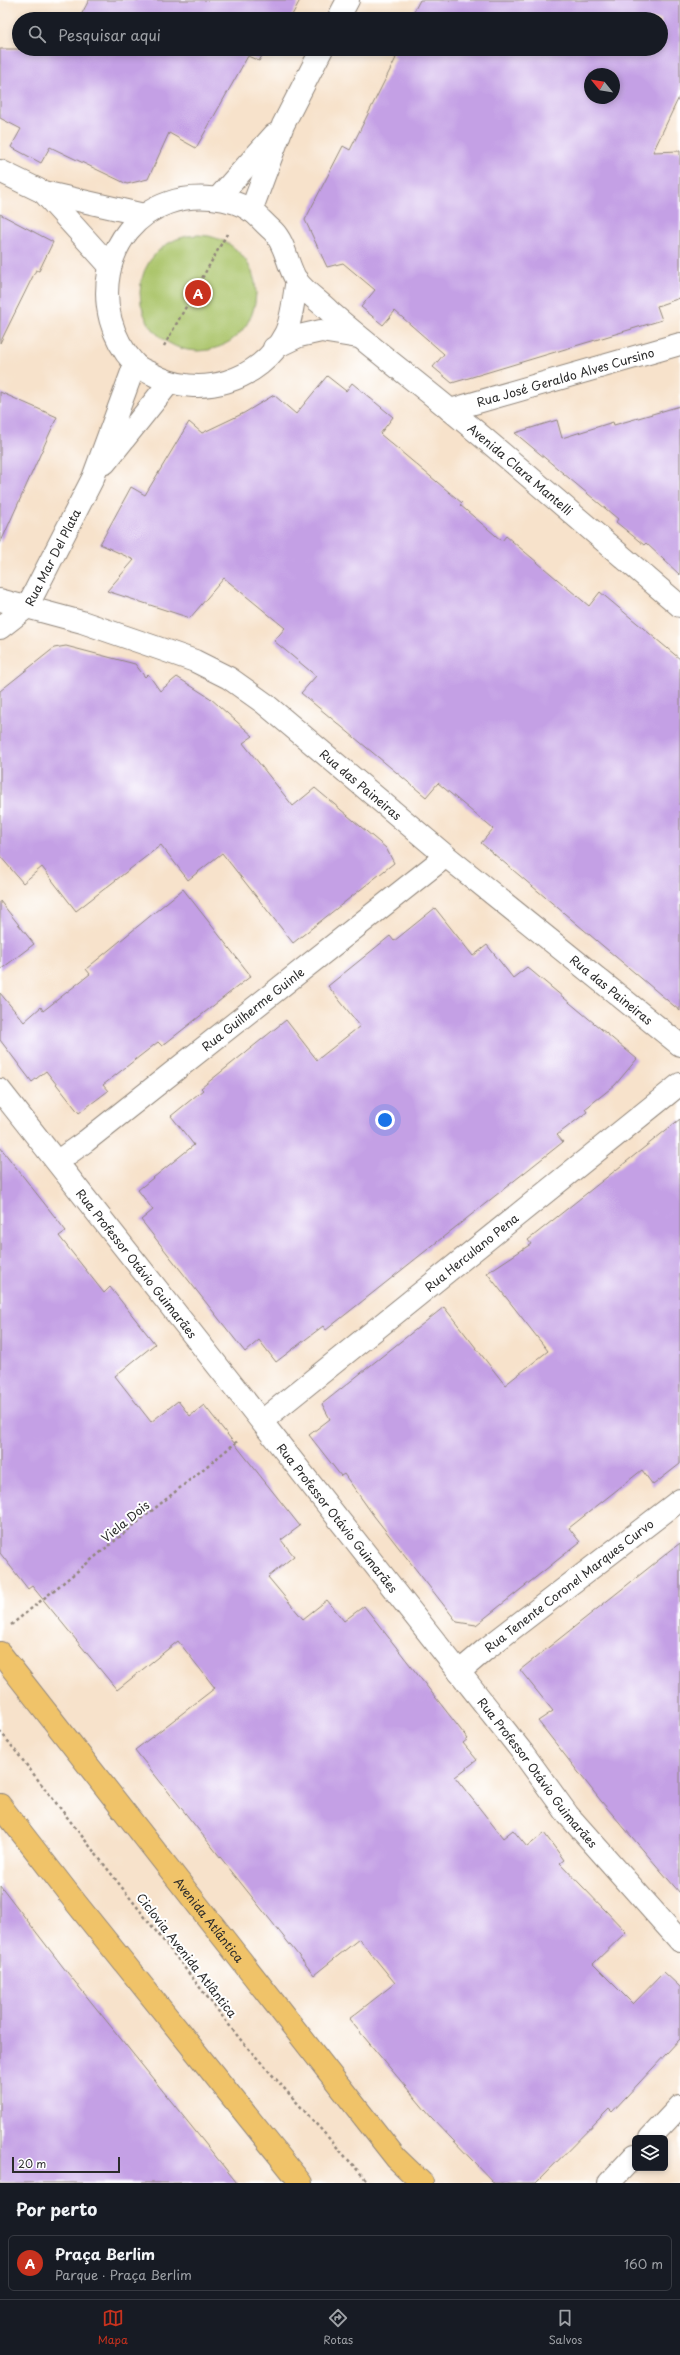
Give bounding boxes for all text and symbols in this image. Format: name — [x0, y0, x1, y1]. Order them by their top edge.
search box — [12, 12, 668, 56]
icon: search — [26, 23, 48, 45]
text: Pesquisar aqui — [58, 23, 161, 46]
north arrow — [584, 68, 620, 104]
pin: A — [185, 278, 211, 308]
street label: Rua José Geraldo Alves Cursino — [474, 343, 657, 411]
street label: Avenida Clara Mantelli — [464, 419, 577, 519]
street label: Rua Mar Del Plata — [20, 505, 85, 609]
street label: Rua das Paineiras — [316, 745, 406, 824]
street label: Rua das Paineiras — [566, 951, 657, 1029]
street label: Rua Guilherme Guinle — [198, 963, 308, 1055]
your location — [375, 1110, 395, 1130]
street label: Rua Professor Otávio Guimarães — [72, 1185, 202, 1342]
street label: Rua Herculano Pena — [421, 1208, 523, 1296]
street label: Rua Professor Otávio Guimarães — [273, 1439, 402, 1597]
street label: Viela Dois — [97, 1496, 153, 1546]
street label: Rua Tenente Coronel Marques Curvo — [481, 1514, 658, 1656]
street label: Rua Professor Otávio Guimarães — [474, 1694, 602, 1852]
street label: Avenida Atlântica — [170, 1873, 249, 1967]
street label: Ciclovia Avenida Atlântica — [133, 1889, 242, 2022]
map controls — [632, 2135, 668, 2171]
button: layers — [632, 2135, 668, 2171]
scale bar — [12, 2155, 120, 2174]
text: 20 m — [18, 2155, 46, 2172]
text: Por perto — [16, 2196, 97, 2222]
text: Praça Berlim — [55, 2242, 155, 2265]
text: A — [25, 2254, 35, 2273]
text: 160 m — [624, 2254, 663, 2273]
text: Parque · Praça Berlim — [55, 2265, 192, 2284]
tab: Mapa — [98, 2307, 128, 2348]
tab: Rotas — [323, 2307, 353, 2348]
tab: Salvos — [548, 2307, 582, 2348]

